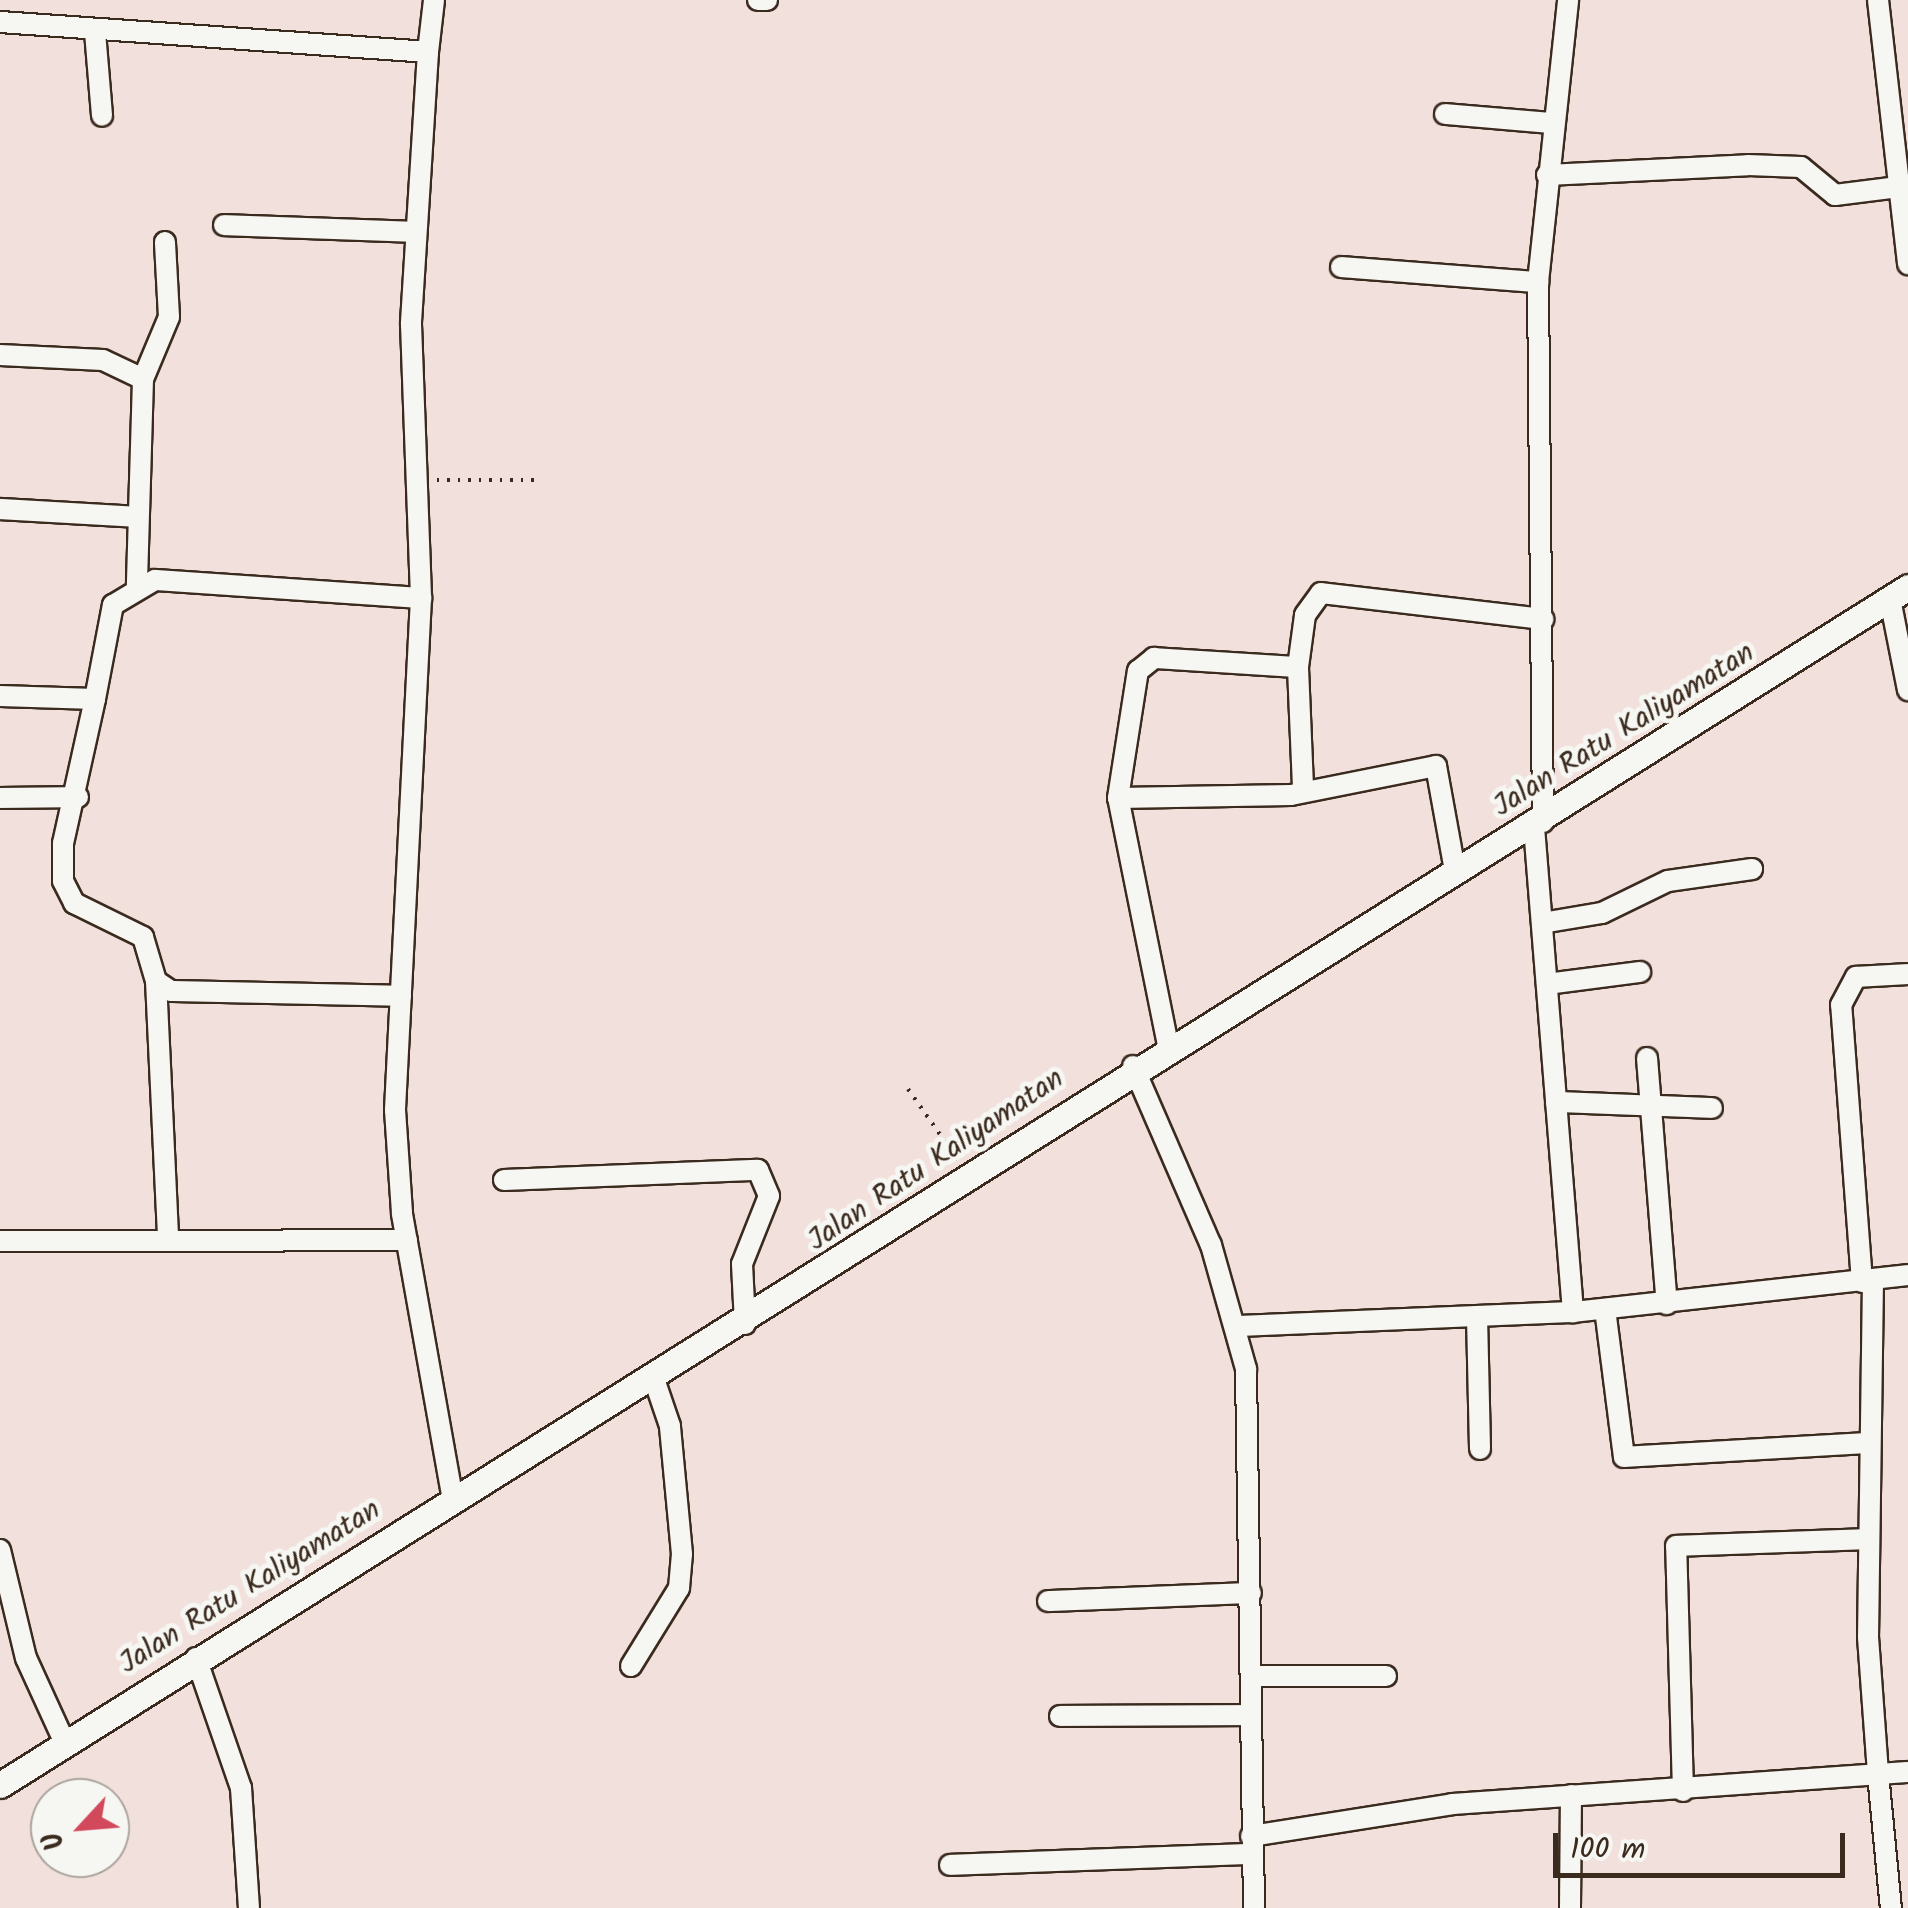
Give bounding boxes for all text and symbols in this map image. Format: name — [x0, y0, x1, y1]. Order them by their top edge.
street label: Jalan Ratu Kaliyamatan — [1487, 635, 1761, 825]
street label: Jalan Ratu Kaliyamatan — [801, 1061, 1071, 1259]
street label: Jalan Ratu Kaliyamatan — [113, 1492, 387, 1682]
north arrow — [30, 1778, 130, 1878]
scale bar — [1558, 1813, 1850, 1875]
text: U — [31, 1823, 78, 1858]
text: 100 m — [1570, 1826, 1645, 1874]

